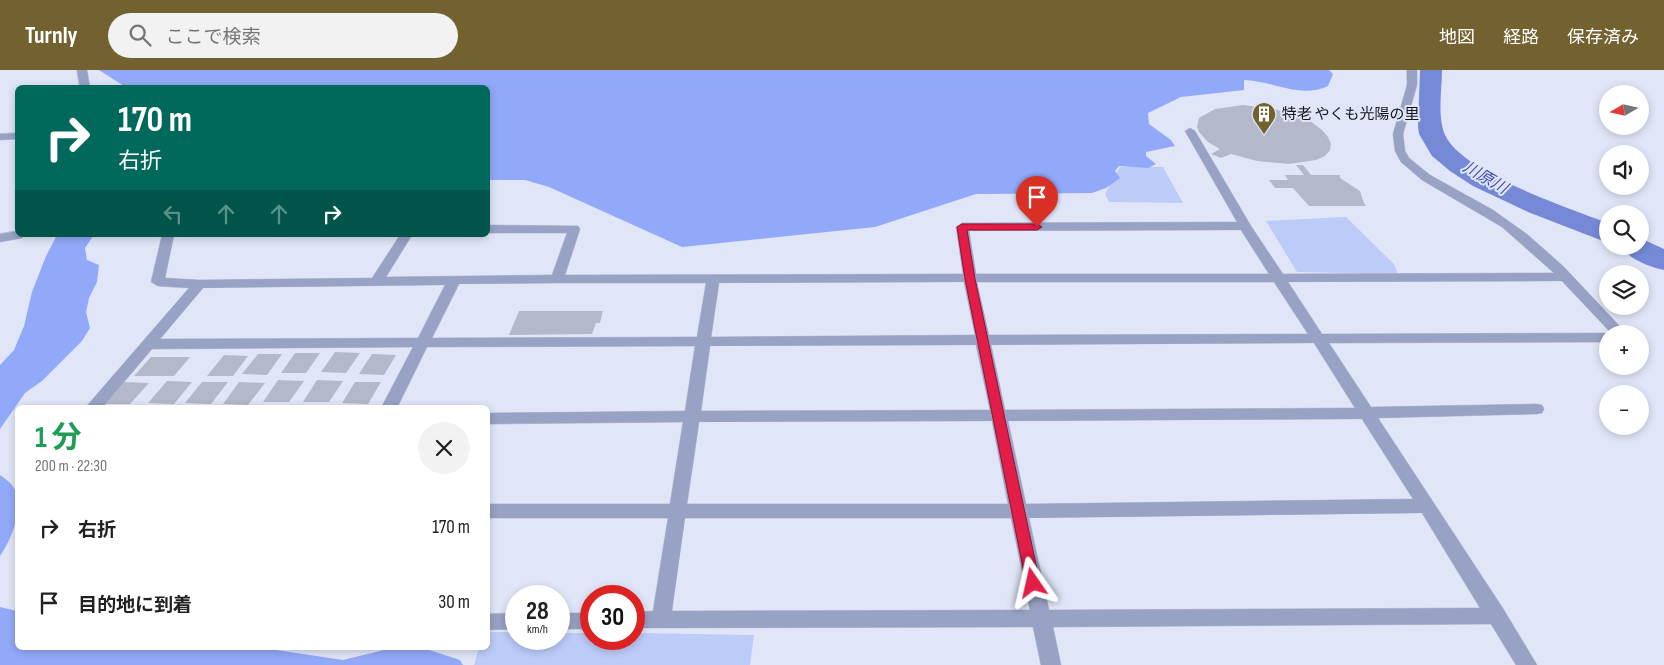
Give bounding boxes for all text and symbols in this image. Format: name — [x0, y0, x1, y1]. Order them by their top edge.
search box — [108, 13, 458, 58]
text: Turnly — [25, 21, 78, 50]
icon: search — [126, 21, 154, 49]
text: ここで検索 — [166, 26, 261, 49]
text: 地図 — [1439, 27, 1475, 48]
text: 経路 — [1503, 27, 1539, 48]
text: 保存済み — [1567, 27, 1639, 48]
north arrow — [1599, 85, 1649, 135]
map controls — [1599, 85, 1649, 435]
text: 170 m — [118, 99, 192, 142]
building icon: 特老 やくも光陽の里 — [1251, 101, 1277, 135]
icon: right — [35, 105, 100, 170]
place label: 特老 やくも光陽の里 — [1282, 105, 1419, 124]
button: sound — [1599, 145, 1649, 195]
text: 右折 — [118, 148, 162, 175]
water label: 川原川 — [1459, 158, 1512, 199]
pin — [1016, 176, 1058, 227]
icon: arrive — [1023, 183, 1051, 211]
icon: left — [159, 200, 187, 228]
icon: ahead — [212, 200, 240, 228]
icon: ahead — [265, 200, 293, 228]
icon: right — [318, 200, 346, 228]
button: search — [1599, 205, 1649, 255]
button: layers — [1599, 265, 1649, 315]
button: + — [1599, 325, 1649, 375]
button: − — [1599, 385, 1649, 435]
text: 1 分 — [35, 420, 81, 456]
button: close — [418, 422, 470, 474]
text: 200 m · 22:30 — [35, 457, 107, 476]
icon: right — [35, 514, 63, 542]
text: 170 m — [432, 516, 470, 539]
text: 右折 — [78, 519, 116, 542]
position arrow — [1006, 556, 1058, 608]
speed limit sign: 30 — [580, 585, 645, 650]
icon: arrive — [35, 589, 63, 617]
text: 30 m — [438, 591, 470, 614]
text: 目的地に到着 — [78, 594, 192, 617]
text: 28 — [526, 596, 549, 627]
text: km/h — [527, 622, 548, 637]

